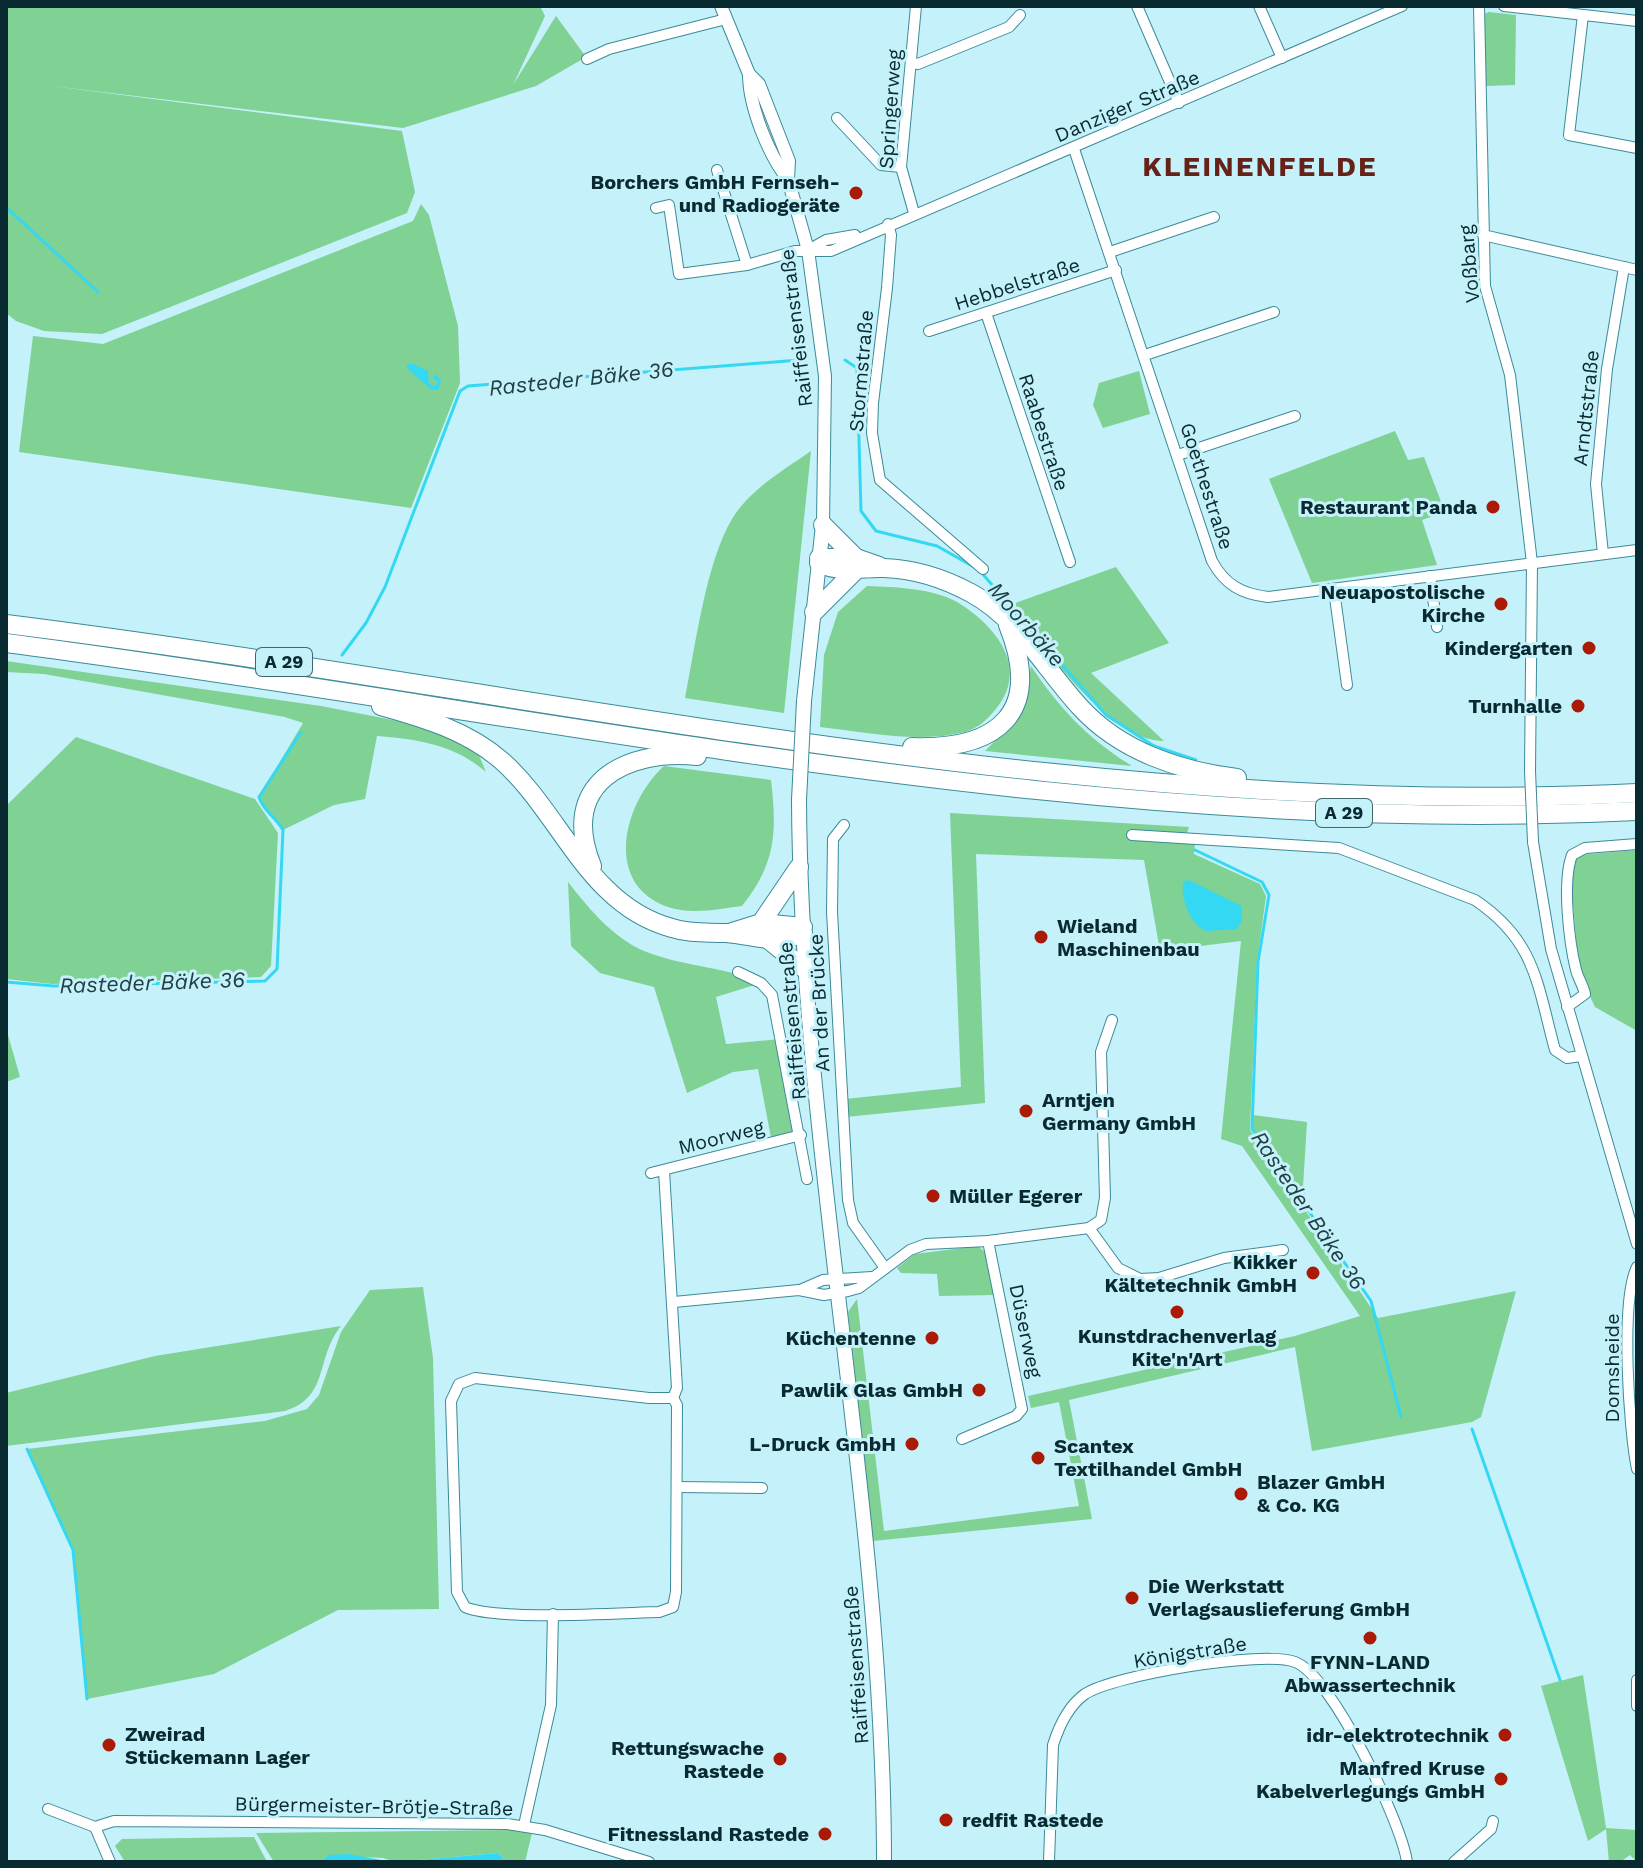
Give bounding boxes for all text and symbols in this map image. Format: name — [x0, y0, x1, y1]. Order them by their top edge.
street label: Springerweg — [874, 48, 906, 170]
street label: Danziger Straße — [1051, 65, 1203, 147]
district label: KLEINENFELDE — [1142, 150, 1378, 183]
place label: Borchers GmbH Fernseh- und Radiogeräte — [590, 170, 840, 217]
marker: Borchers GmbH Fernseh- und Radiogeräte — [847, 184, 865, 202]
street label: Voßbarg — [1454, 223, 1484, 304]
street label: Raiffeisenstraße — [774, 248, 818, 408]
street label: Hebbelstraße — [951, 252, 1083, 316]
street label: Stormstraße — [844, 309, 878, 433]
street label: Arndtstraße — [1568, 349, 1604, 467]
water label: Rasteder Bäke 36 — [487, 356, 675, 401]
street label: Raabestraße — [1014, 370, 1074, 494]
street label: Goethestraße — [1175, 420, 1239, 552]
place label: Restaurant Panda — [1300, 495, 1477, 519]
marker: Restaurant Panda — [1484, 498, 1502, 516]
water label: Moorbäke — [983, 577, 1070, 672]
place label: Neuapostolische Kirche — [1321, 580, 1485, 627]
marker: Neuapostolische Kirche — [1492, 595, 1510, 613]
place label: Kindergarten — [1445, 636, 1573, 660]
marker: Kindergarten — [1580, 639, 1598, 657]
road number: A 29 — [256, 648, 312, 676]
place label: Turnhalle — [1468, 694, 1562, 718]
marker: Turnhalle — [1569, 697, 1587, 715]
road number: A 29 — [1316, 799, 1372, 827]
place label: Wieland Maschinenbau — [1057, 914, 1200, 961]
marker: Wieland Maschinenbau — [1032, 928, 1050, 946]
street label: An der Brücke — [803, 933, 835, 1073]
street label: Raiffeisenstraße — [773, 941, 811, 1101]
water label: Rasteder Bäke 36 — [59, 967, 245, 998]
place label: Arntjen Germany GmbH — [1042, 1088, 1196, 1135]
marker: Arntjen Germany GmbH — [1017, 1102, 1035, 1120]
street label: Moorweg — [676, 1115, 767, 1159]
water label: Rasteder Bäke 36 — [1246, 1126, 1371, 1294]
place label: Müller Egerer — [949, 1184, 1083, 1208]
marker: Müller Egerer — [924, 1187, 942, 1205]
place label: Kikker Kältetechnik GmbH — [1105, 1250, 1297, 1297]
marker: Kikker Kältetechnik GmbH — [1304, 1264, 1322, 1282]
street label: Düserweg — [1004, 1282, 1048, 1381]
marker: Kunstdrachenverlag Kite'n'Art — [1168, 1303, 1186, 1321]
street label: Domsheide — [1600, 1313, 1624, 1423]
place label: Kunstdrachenverlag Kite'n'Art — [1078, 1324, 1277, 1371]
place label: Küchentenne — [786, 1326, 916, 1350]
marker: Küchentenne — [923, 1329, 941, 1347]
place label: Pawlik Glas GmbH — [780, 1378, 963, 1402]
marker: Pawlik Glas GmbH — [970, 1381, 988, 1399]
place label: L-Druck GmbH — [749, 1432, 896, 1456]
place label: Scantex Textilhandel GmbH — [1054, 1434, 1242, 1481]
marker: L-Druck GmbH — [903, 1435, 921, 1453]
marker: Scantex Textilhandel GmbH — [1029, 1449, 1047, 1467]
place label: Blazer GmbH & Co. KG — [1257, 1470, 1385, 1517]
marker: Blazer GmbH & Co. KG — [1232, 1485, 1250, 1503]
place label: Die Werkstatt Verlagsauslieferung GmbH — [1148, 1574, 1410, 1621]
street label: Raiffeisenstraße — [838, 1585, 874, 1745]
marker: Die Werkstatt Verlagsauslieferung GmbH — [1123, 1589, 1141, 1607]
marker: FYNN-LAND Abwassertechnik — [1361, 1629, 1379, 1647]
street label: Königstraße — [1132, 1631, 1248, 1673]
place label: FYNN-LAND Abwassertechnik — [1284, 1650, 1456, 1697]
place label: Zweirad Stückemann Lager — [125, 1722, 310, 1769]
place label: idr-elektrotechnik — [1306, 1723, 1490, 1747]
marker: idr-elektrotechnik — [1496, 1726, 1514, 1744]
marker: Zweirad Stückemann Lager — [100, 1736, 118, 1754]
place label: Rettungswache Rastede — [611, 1736, 764, 1783]
marker: Rettungswache Rastede — [771, 1750, 789, 1768]
place label: Manfred Kruse Kabelverlegungs GmbH — [1256, 1756, 1485, 1803]
marker: Manfred Kruse Kabelverlegungs GmbH — [1492, 1770, 1510, 1788]
street label: Bürgermeister-Brötje-Straße — [234, 1792, 514, 1820]
place label: redfit Rastede — [962, 1808, 1104, 1832]
marker: redfit Rastede — [937, 1811, 955, 1829]
place label: Fitnessland Rastede — [608, 1822, 809, 1846]
marker: Fitnessland Rastede — [816, 1825, 834, 1843]

